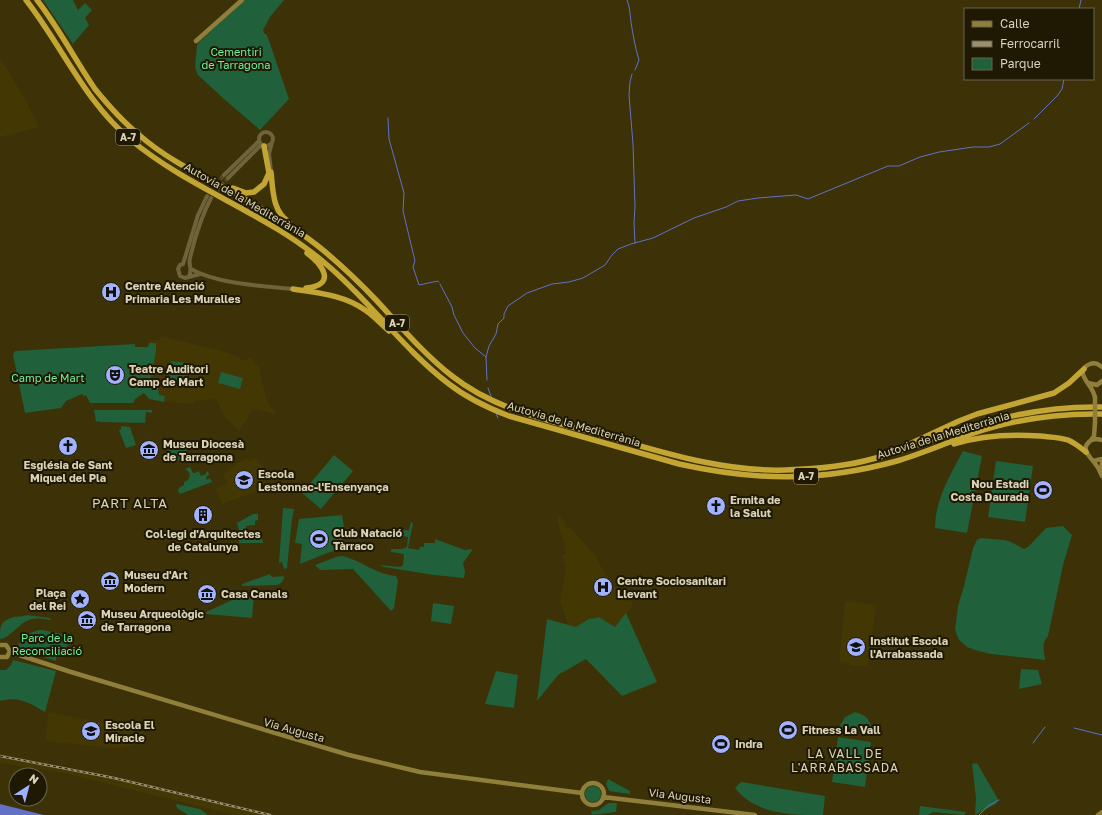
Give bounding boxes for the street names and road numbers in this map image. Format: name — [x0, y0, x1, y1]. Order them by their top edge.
road number: A-7 — [116, 129, 140, 145]
street label: Autovia de la Mediterrània — [182, 159, 308, 240]
road number: A-7 — [385, 315, 409, 331]
street label: Autovia de la Mediterrània — [506, 398, 642, 449]
street label: Autovia de la Mediterrània — [875, 408, 1011, 461]
road number: A-7 — [794, 468, 818, 484]
street label: Via Augusta — [262, 715, 326, 744]
street label: Via Augusta — [648, 785, 712, 806]

